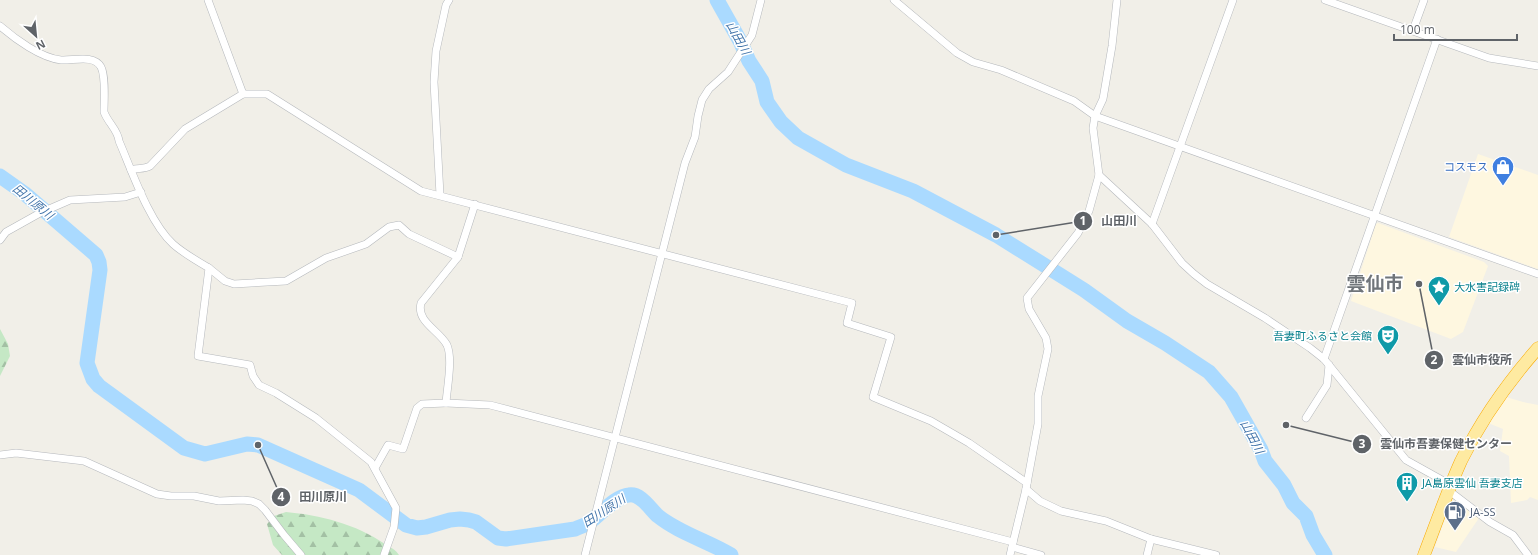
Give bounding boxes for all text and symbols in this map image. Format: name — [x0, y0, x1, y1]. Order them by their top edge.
north arrow — [16, 16, 56, 56]
scale bar — [1394, 16, 1517, 42]
water label: 山田川 — [722, 18, 756, 59]
text: 100 m — [1400, 21, 1435, 38]
text: N — [33, 37, 48, 54]
shop icon: コスモス — [1490, 154, 1516, 187]
place label: コスモス — [1444, 159, 1488, 174]
water label: 田川原川 — [9, 180, 59, 225]
callout: 山田川 — [1073, 209, 1145, 233]
text: 1 — [1080, 212, 1086, 229]
text: 山田川 — [1101, 212, 1137, 229]
district label: 雲仙市 — [1346, 270, 1404, 296]
place icon: 大水害記録碑 — [1426, 274, 1452, 307]
place label: 大水害記録碑 — [1454, 279, 1520, 294]
theatre icon: 吾妻町ふるさと会館 — [1375, 323, 1401, 356]
place label: 吾妻町ふるさと会館 — [1273, 328, 1372, 343]
callout: 雲仙市役所 — [1424, 348, 1520, 372]
text: 2 — [1431, 351, 1438, 368]
text: 雲仙市役所 — [1452, 351, 1512, 368]
water label: 山田川 — [1236, 417, 1269, 458]
callout: 雲仙市吾妻保健センター — [1352, 432, 1520, 456]
text: 3 — [1359, 435, 1366, 452]
text: 雲仙市吾妻保健センター — [1380, 435, 1512, 452]
building icon: JA島原雲仙 吾妻支店 — [1394, 470, 1420, 503]
place label: JA島原雲仙 吾妻支店 — [1421, 475, 1523, 490]
callout: 田川原川 — [271, 485, 355, 509]
text: 4 — [278, 488, 285, 505]
text: 田川原川 — [299, 488, 347, 505]
water label: 田川原川 — [579, 489, 630, 531]
fuel station icon: JA-SS — [1442, 499, 1468, 532]
place label: JA-SS — [1469, 504, 1496, 519]

